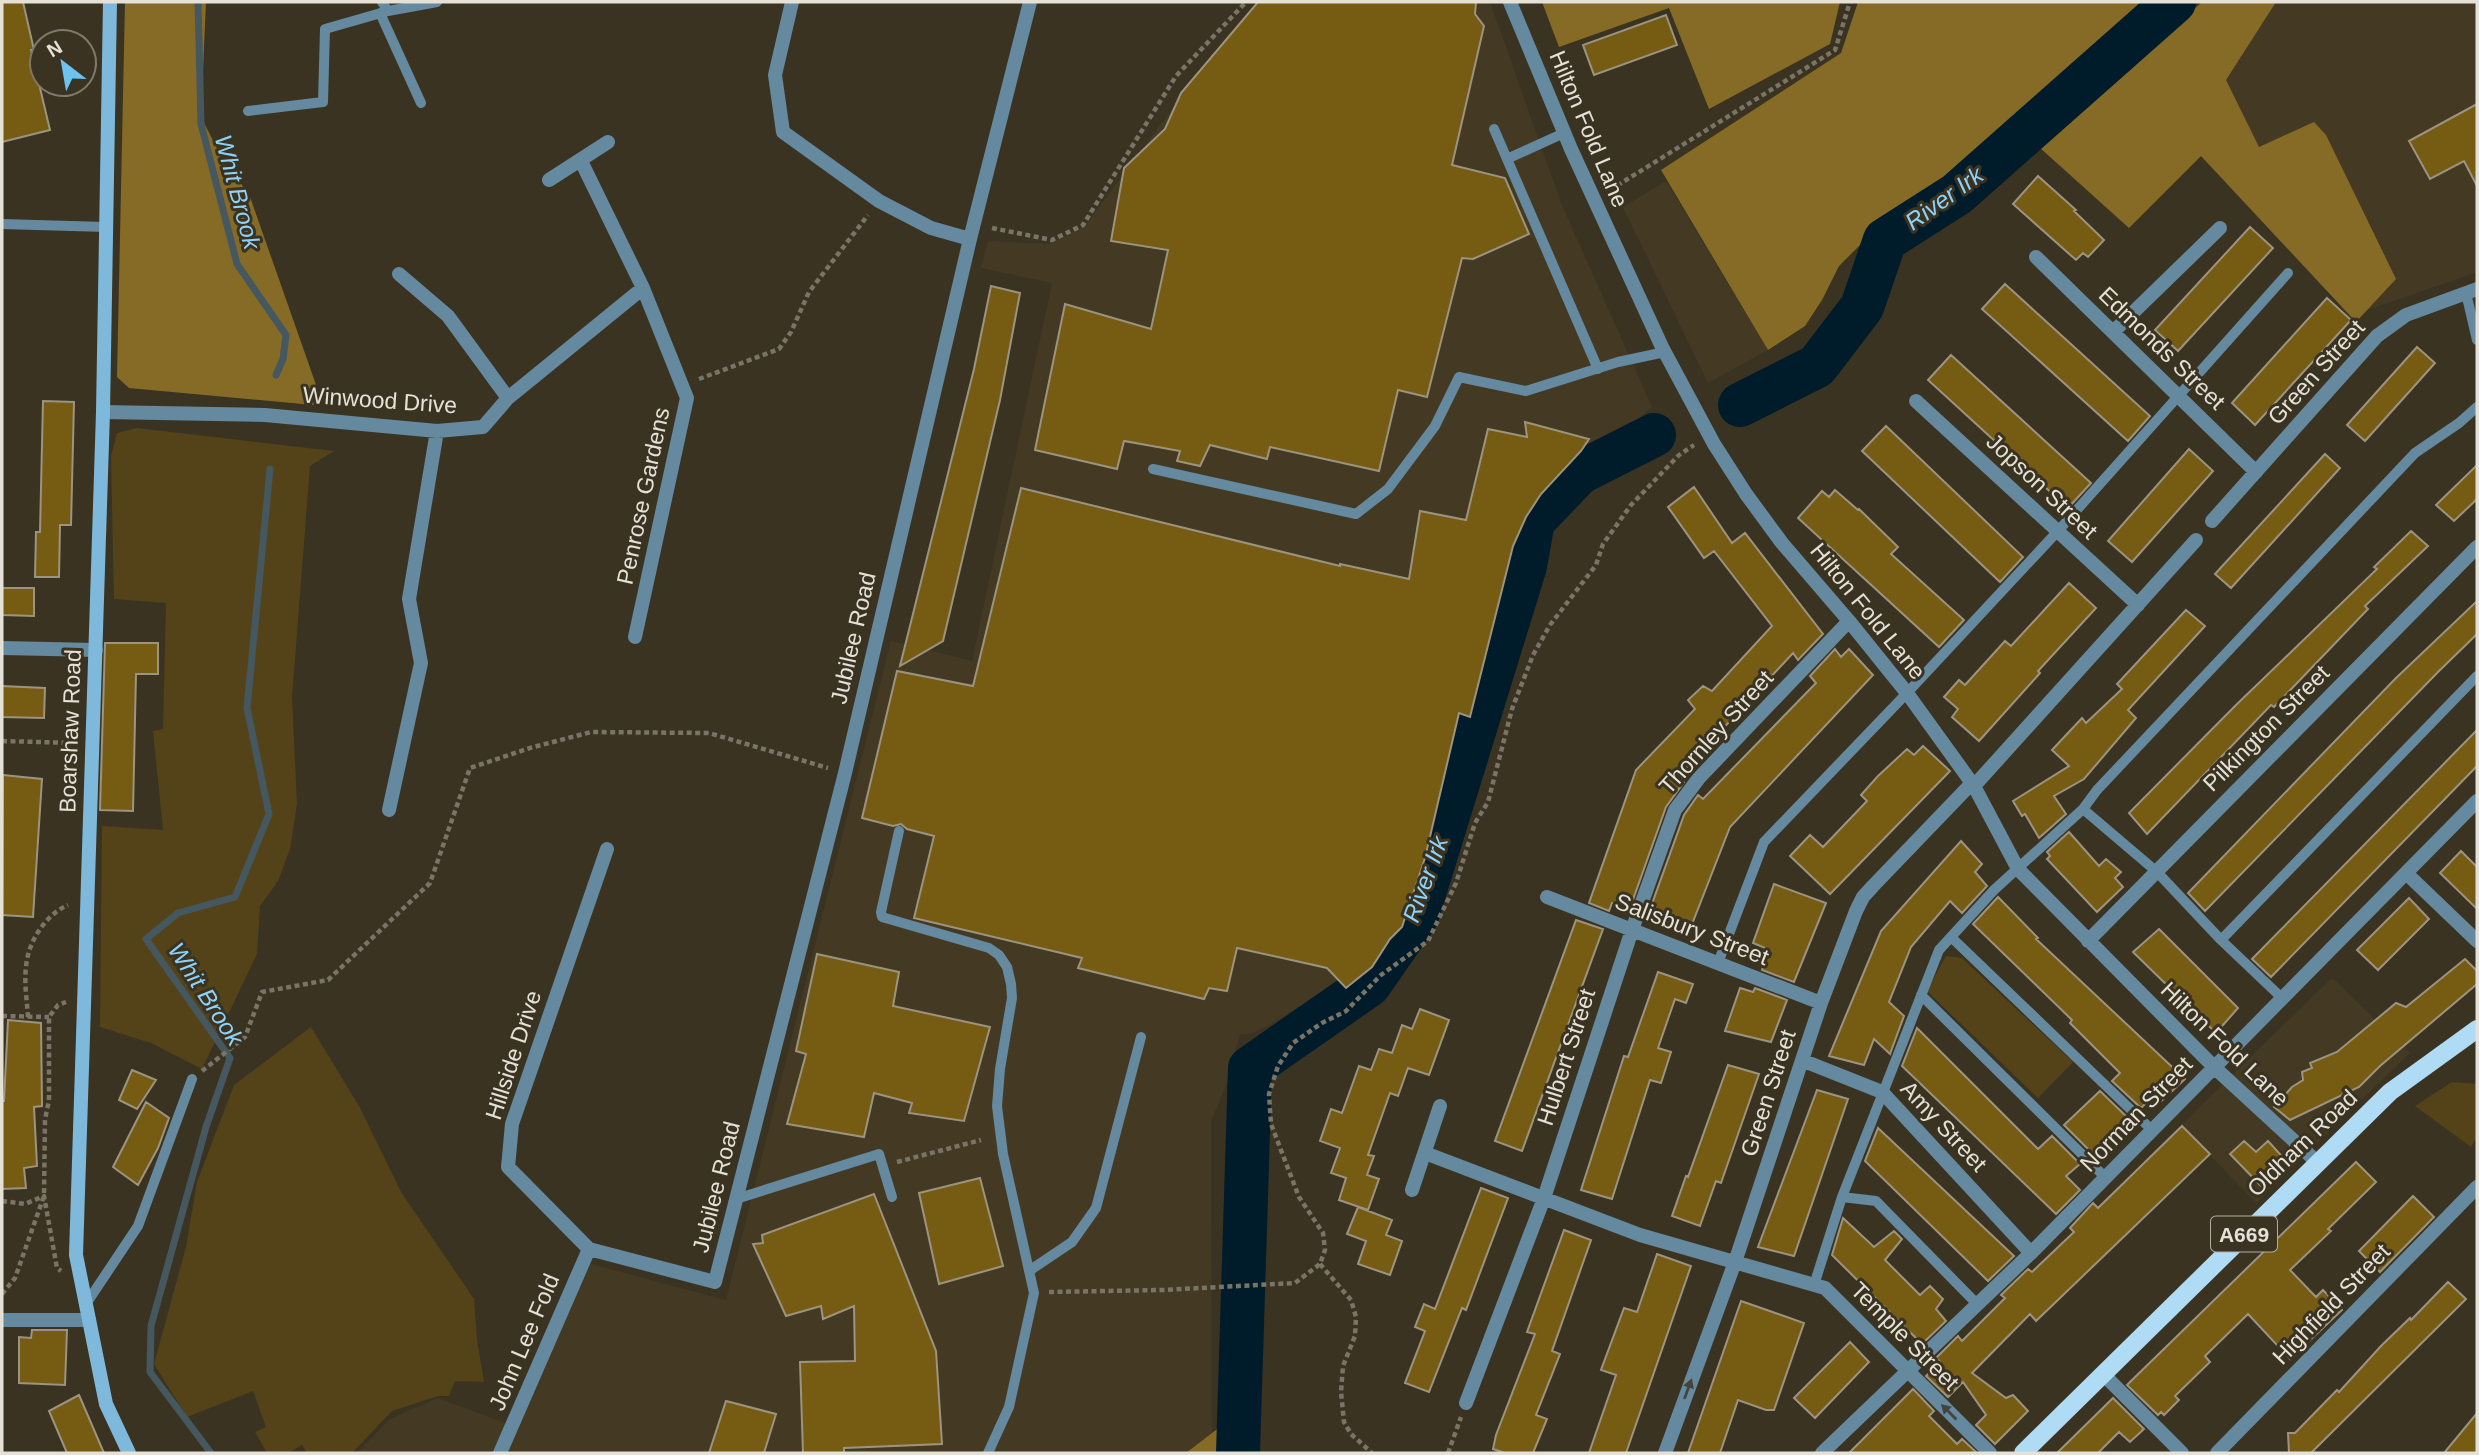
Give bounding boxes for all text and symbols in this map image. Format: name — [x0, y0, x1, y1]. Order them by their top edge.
north arrow — [28, 28, 98, 98]
text: N — [43, 36, 66, 61]
street label: Hilton Fold Lane — [1544, 47, 1634, 211]
water label: Whit Brook — [210, 132, 267, 254]
water label: River Irk — [1900, 160, 1990, 235]
street label: Edmonds Street — [2094, 281, 2231, 415]
street label: Green Street — [2262, 314, 2370, 430]
street label: Winwood Drive — [302, 382, 458, 418]
street label: Penrose Gardens — [612, 405, 674, 587]
street label: Jopson Street — [1981, 428, 2103, 544]
street label: Hilton Fold Lane — [1805, 538, 1931, 684]
street label: Jubilee Road — [825, 570, 881, 706]
street label: Boarshaw Road — [54, 649, 86, 813]
street label: Pilkington Street — [2198, 659, 2335, 796]
street label: Thornley Street — [1654, 664, 1779, 799]
water label: River Irk — [1397, 831, 1454, 926]
street label: Salisbury Street — [1612, 888, 1773, 970]
water label: Whit Brook — [163, 937, 250, 1052]
street label: Hilton Fold Lane — [2156, 976, 2294, 1112]
street label: Hulbert Street — [1532, 985, 1600, 1128]
street label: Hillside Drive — [480, 987, 546, 1123]
street label: Green Street — [1735, 1026, 1801, 1160]
street label: Norman Street — [2075, 1051, 2198, 1177]
street label: Amy Street — [1896, 1076, 1993, 1177]
street label: Oldham Road — [2242, 1084, 2362, 1202]
street label: Jubilee Road — [687, 1119, 745, 1255]
road number: A669 — [2211, 1216, 2277, 1252]
street label: Highfield Street — [2267, 1238, 2395, 1370]
street label: John Lee Fold — [484, 1270, 564, 1414]
street label: Temple Street — [1846, 1277, 1965, 1396]
one-way arrow — [1683, 1379, 1694, 1400]
one-way arrow — [1941, 1404, 1957, 1421]

